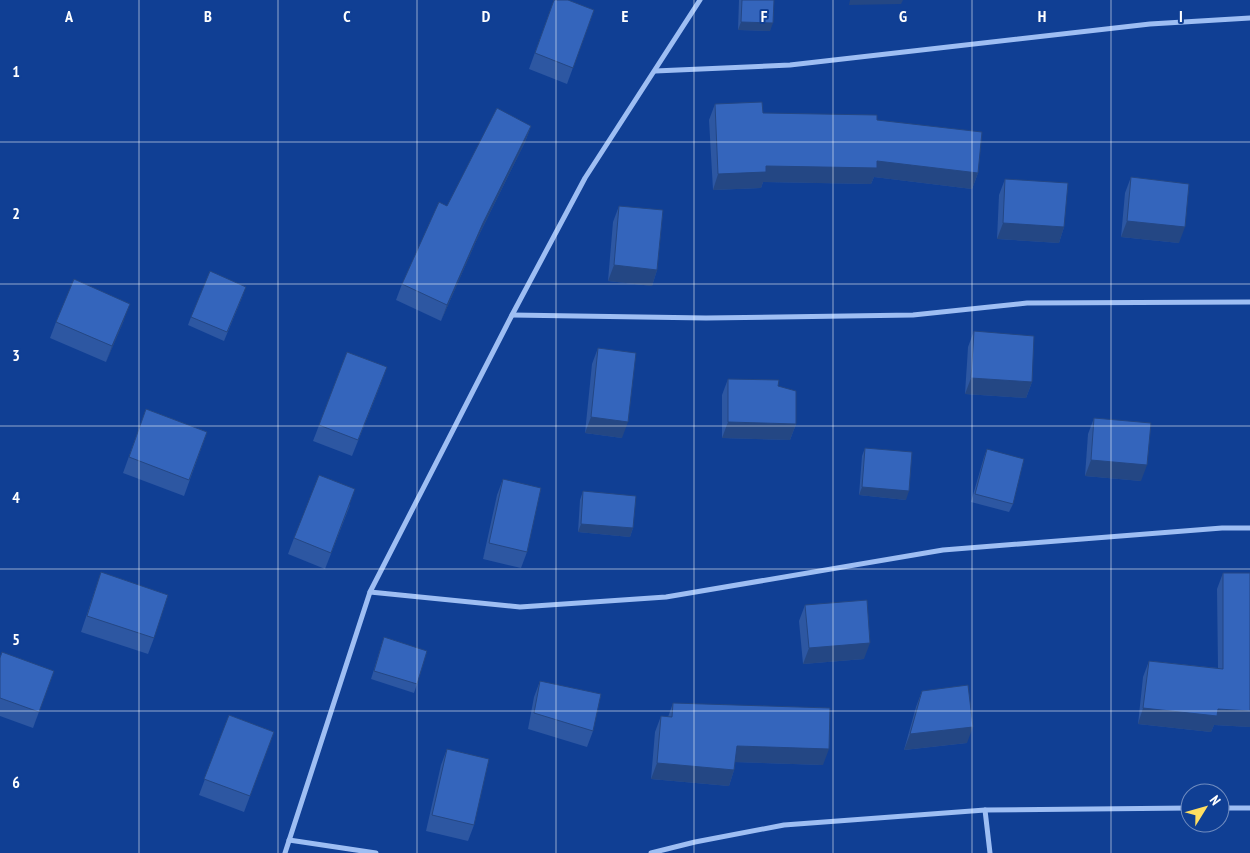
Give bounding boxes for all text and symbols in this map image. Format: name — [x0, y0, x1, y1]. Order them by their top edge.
text: A — [64, 6, 74, 26]
text: B — [204, 6, 212, 26]
text: C — [343, 6, 351, 26]
text: D — [482, 6, 491, 26]
text: E — [622, 6, 629, 26]
text: F — [761, 6, 768, 26]
text: G — [899, 6, 907, 26]
text: H — [1038, 6, 1046, 26]
text: I — [1179, 6, 1183, 26]
text: 1 — [12, 61, 20, 81]
text: 2 — [12, 203, 20, 223]
text: 3 — [12, 345, 20, 365]
text: 4 — [12, 487, 20, 507]
text: 5 — [12, 629, 20, 649]
text: 6 — [12, 772, 20, 792]
north arrow — [1180, 783, 1230, 833]
text: N — [1206, 792, 1225, 809]

